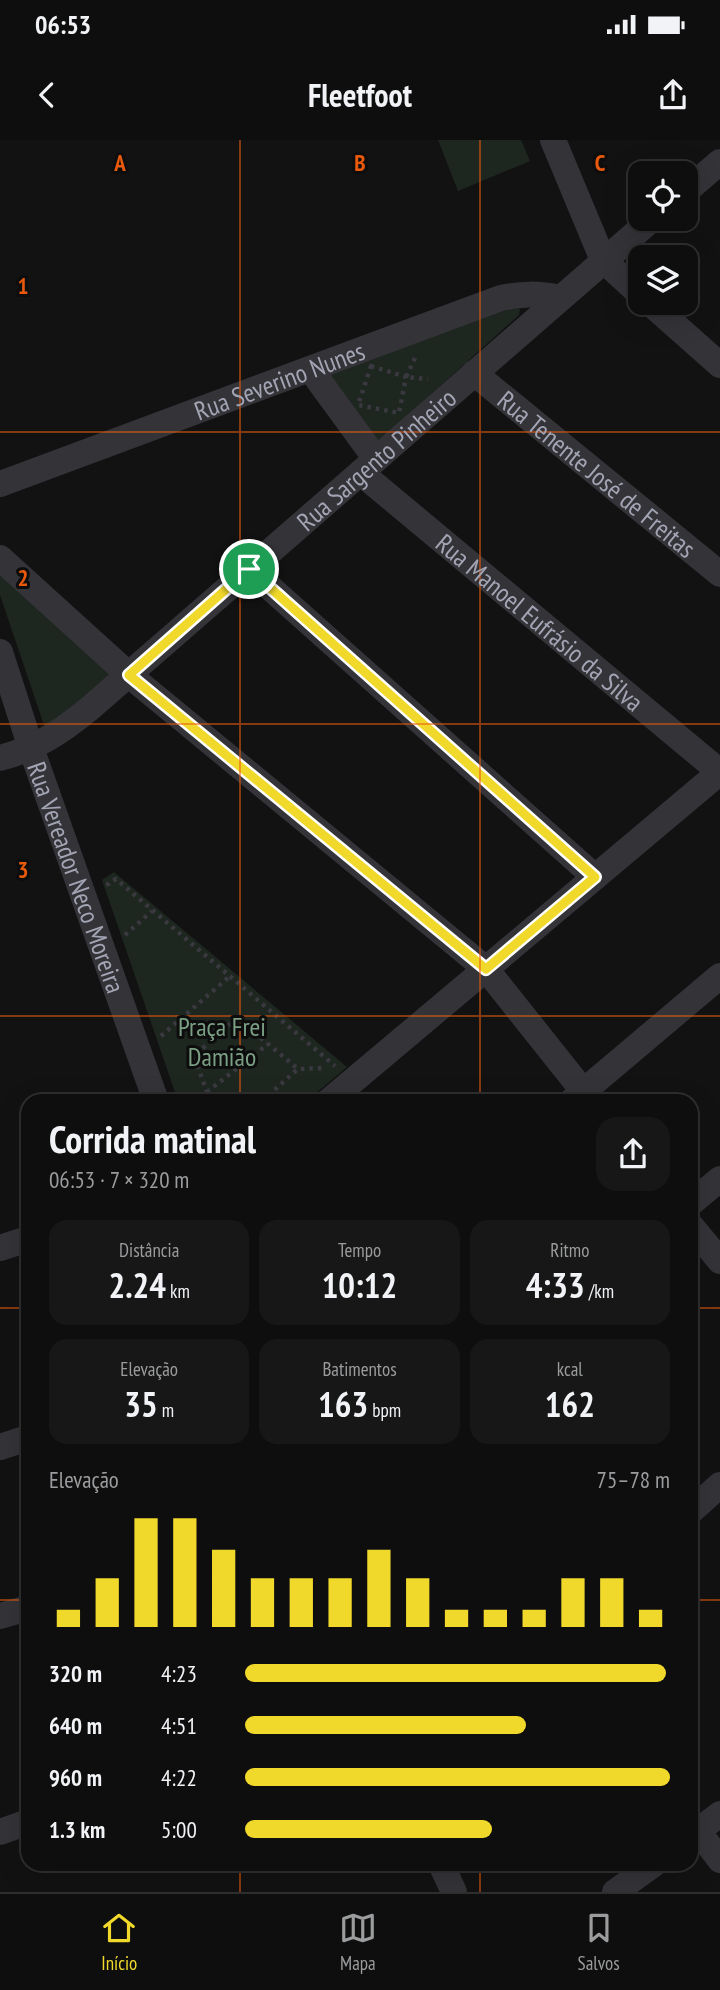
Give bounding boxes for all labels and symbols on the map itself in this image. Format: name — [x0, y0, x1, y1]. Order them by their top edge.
text: A — [113, 148, 126, 177]
text: B — [354, 148, 366, 177]
text: C — [595, 148, 606, 177]
text: 1 — [18, 271, 29, 300]
street label: Rua Severino Nunes — [190, 334, 369, 427]
street label: Rua Sargento Pinheiro — [290, 381, 463, 537]
street label: Rua Tenente José de Freitas — [491, 383, 703, 564]
street label: Rua Manoel Eufrásio da Silva — [430, 526, 651, 718]
pin — [219, 539, 279, 599]
text: 2 — [18, 563, 29, 592]
street label: Rua Vereador Neco Moreira — [21, 757, 133, 997]
text: 3 — [18, 855, 29, 884]
park label: Praça Frei Damião — [178, 1010, 266, 1073]

